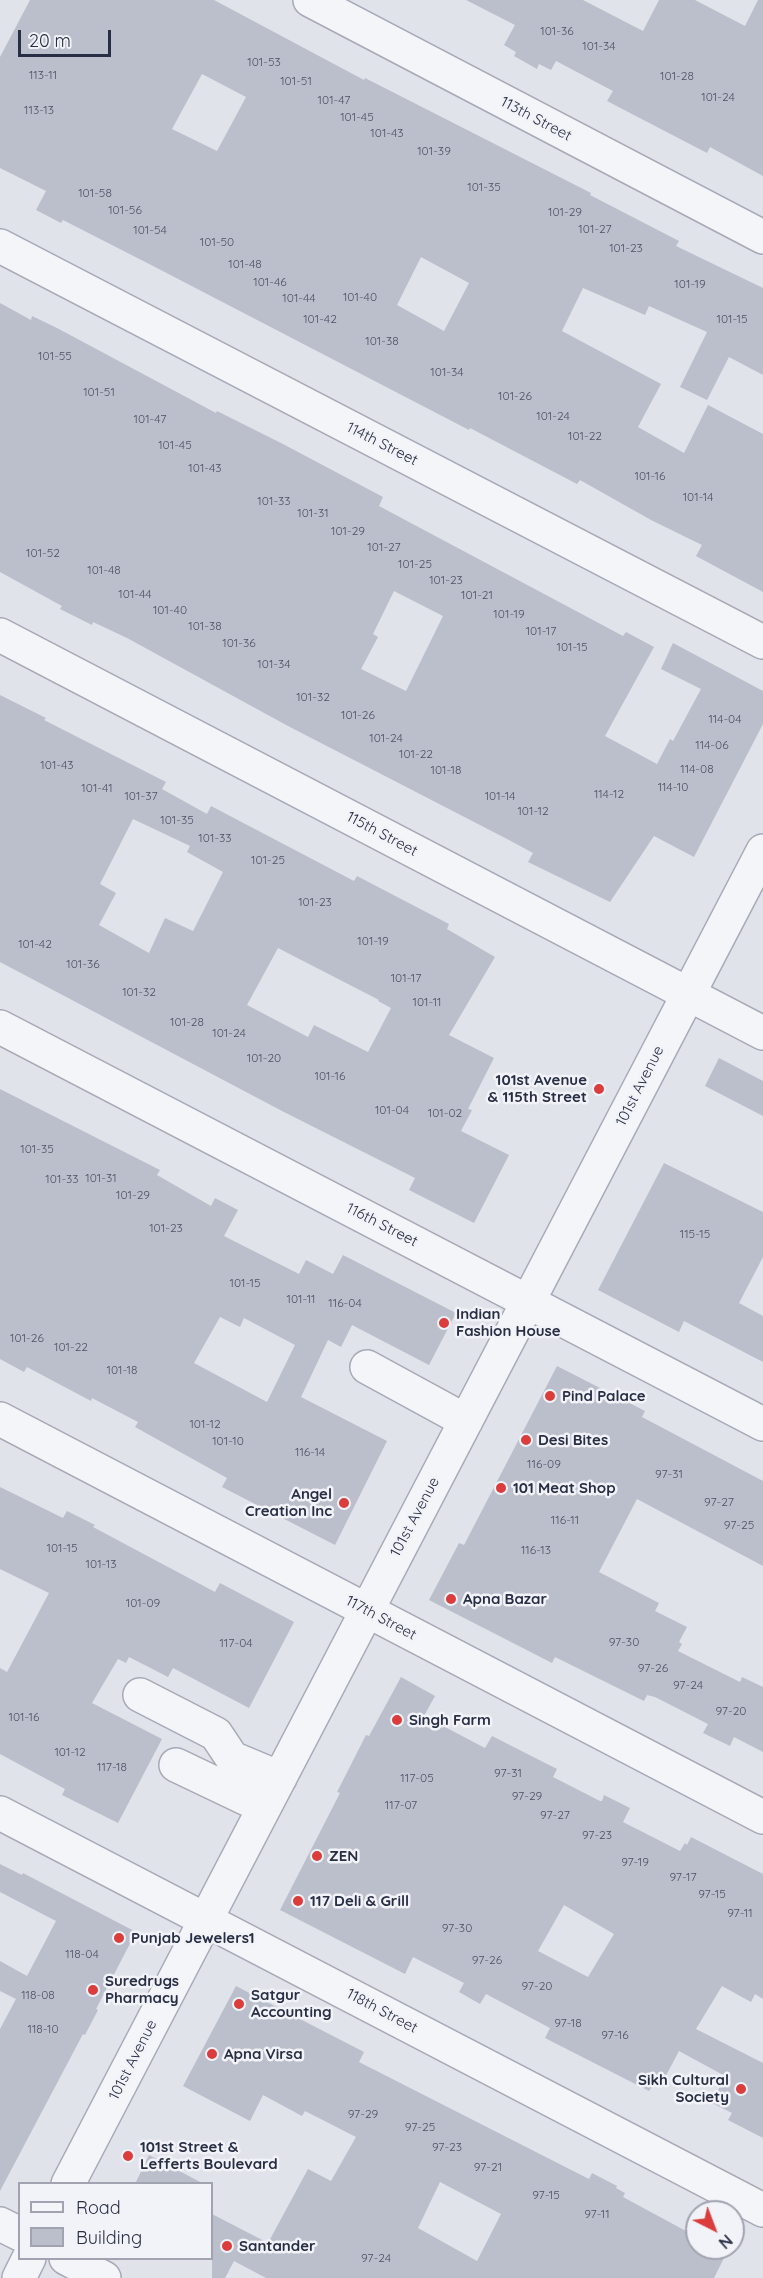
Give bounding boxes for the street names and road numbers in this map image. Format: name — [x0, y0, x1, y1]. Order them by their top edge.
street label: 113th Street — [497, 93, 575, 145]
street label: 114th Street — [343, 418, 421, 470]
street label: 115th Street — [343, 808, 421, 860]
street label: 101st Avenue — [612, 1043, 668, 1129]
street label: 116th Street — [343, 1199, 421, 1251]
street label: 101st Avenue — [387, 1474, 443, 1560]
street label: 117th Street — [343, 1592, 419, 1644]
street label: 118th Street — [343, 1985, 421, 2037]
street label: 101st Avenue — [105, 2017, 161, 2103]

